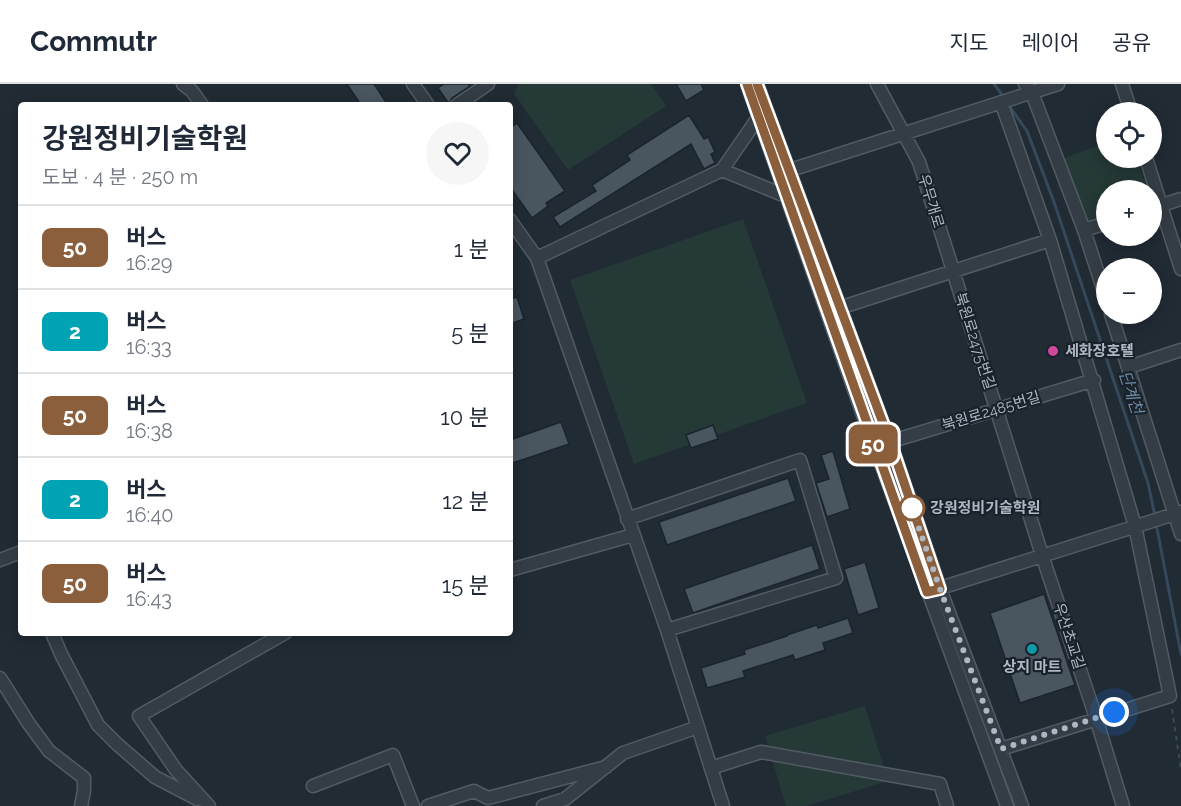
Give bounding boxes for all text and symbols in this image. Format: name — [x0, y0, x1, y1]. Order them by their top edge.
text: Commutr — [30, 25, 157, 58]
text: 지도 — [950, 30, 988, 55]
text: 레이어 — [1021, 30, 1079, 55]
text: 공유 — [1112, 30, 1151, 55]
map controls — [1096, 102, 1162, 324]
button: locate — [1096, 102, 1162, 168]
text: 강원정비기술학원 — [42, 122, 248, 155]
button: heart — [426, 122, 489, 185]
text: 도보 · 4 분 · 250 m — [42, 165, 198, 189]
street label: 우무개로 — [914, 172, 948, 230]
button: + — [1096, 180, 1162, 246]
text: 버스 — [126, 224, 166, 250]
text: 50 — [63, 235, 87, 260]
text: 1 분 — [454, 236, 489, 262]
text: 16:29 — [126, 251, 173, 275]
button: − — [1096, 258, 1162, 324]
street label: 북원로2475번길 — [951, 290, 999, 392]
text: 버스 — [126, 308, 166, 334]
text: 2 — [69, 319, 81, 344]
text: 5 분 — [451, 320, 489, 346]
text: 16:33 — [126, 335, 172, 359]
place label: 세화장호텔 — [1065, 342, 1134, 360]
marker: 세화장호텔 — [1046, 344, 1060, 358]
water label: 단계천 — [1115, 368, 1148, 418]
street label: 북원로2485번길 — [940, 387, 1042, 435]
text: 버스 — [126, 392, 166, 418]
text: 50 — [63, 403, 87, 428]
text: 10 분 — [440, 404, 489, 430]
text: 16:38 — [126, 419, 173, 443]
line badge: 50 — [846, 424, 900, 464]
text: 50 — [861, 432, 885, 457]
text: 버스 — [126, 476, 166, 502]
text: 2 — [69, 487, 81, 512]
text: 12 분 — [442, 488, 489, 514]
marker: 강원정비기술학원 — [899, 495, 925, 521]
place label: 강원정비기술학원 — [930, 499, 1040, 517]
text: 16:40 — [126, 503, 174, 527]
text: 버스 — [126, 560, 166, 586]
text: 50 — [63, 571, 87, 596]
text: 15 분 — [442, 572, 489, 598]
text: 16:43 — [126, 587, 172, 611]
street label: 우산초교길 — [1050, 600, 1088, 672]
marker: 상지 마트 — [1025, 642, 1039, 656]
place label: 상지 마트 — [1003, 658, 1062, 676]
your location — [1099, 697, 1129, 727]

